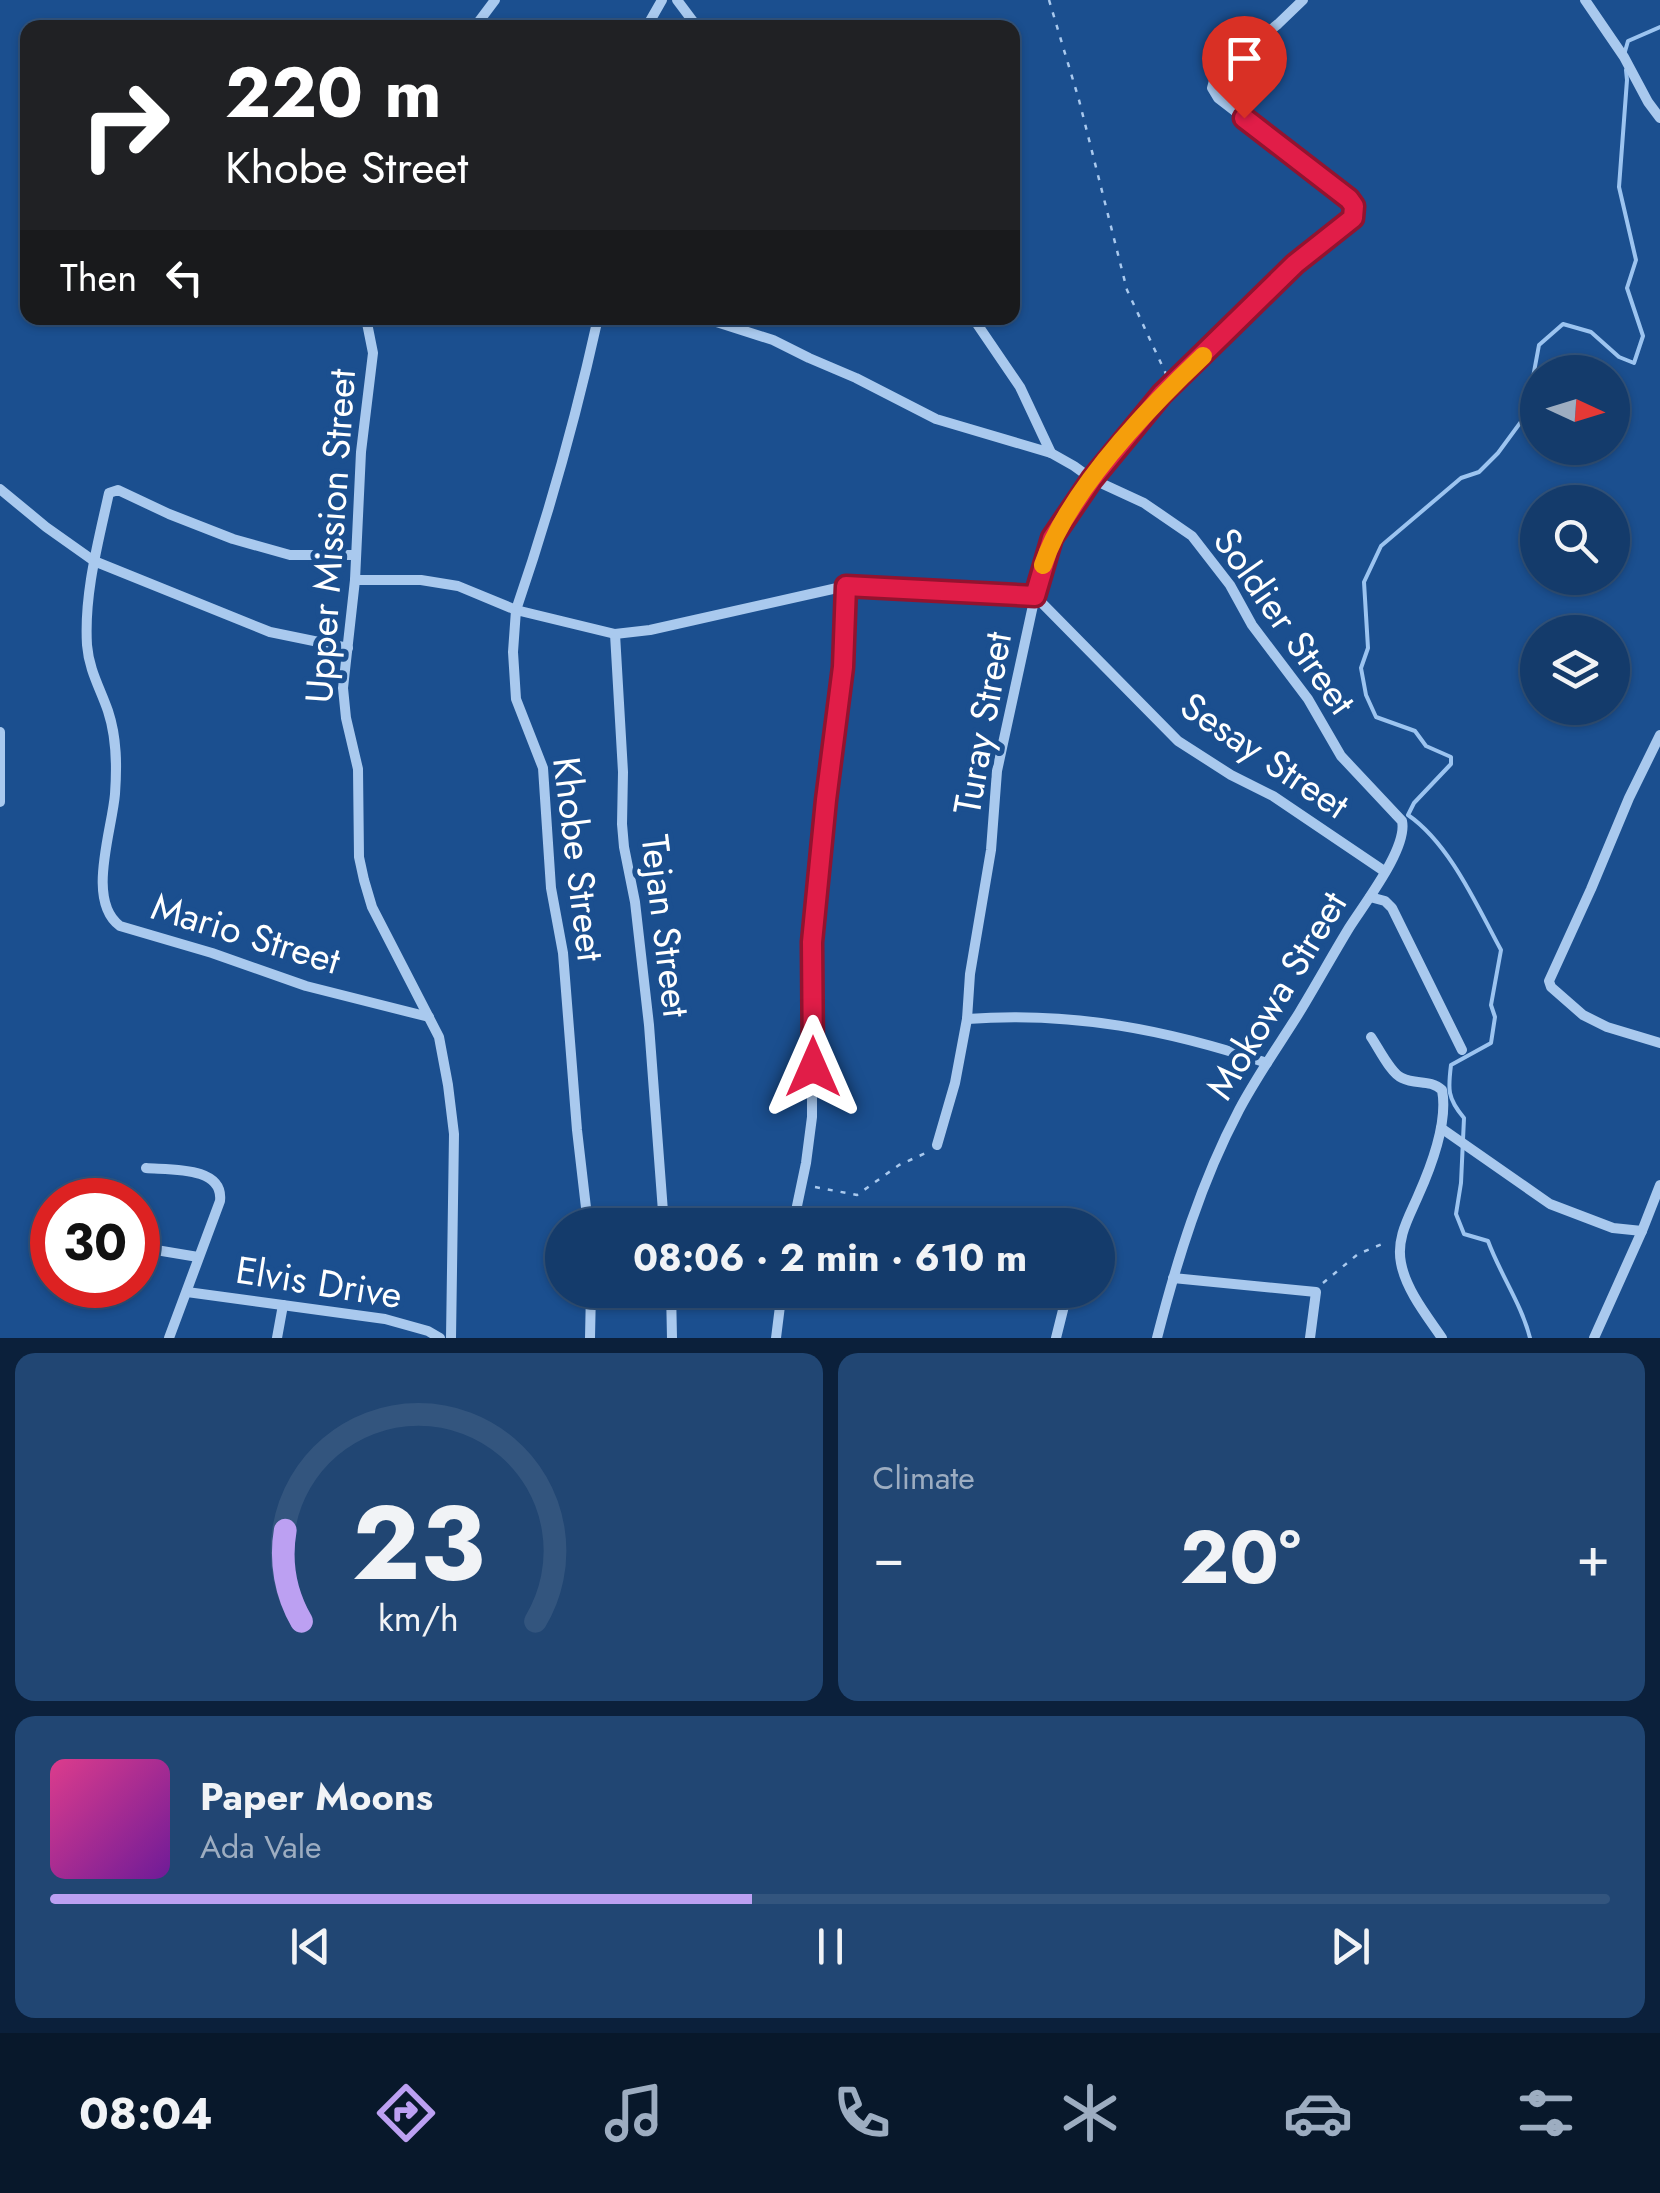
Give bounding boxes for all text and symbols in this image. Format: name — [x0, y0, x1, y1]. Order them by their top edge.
pin — [1202, 16, 1287, 119]
icon: arrive — [1217, 31, 1272, 86]
text: 220 m — [225, 42, 442, 143]
icon: right — [60, 60, 190, 190]
text: Khobe Street — [225, 135, 468, 200]
text: Then — [60, 250, 137, 305]
icon: left — [157, 250, 212, 305]
north arrow — [1520, 355, 1630, 465]
map controls — [1520, 355, 1630, 725]
street label: Upper Mission Street — [291, 367, 369, 705]
button: search — [1520, 485, 1630, 595]
street label: Soldier Street — [1200, 517, 1370, 725]
button: layers — [1520, 615, 1630, 725]
street label: Turay Street — [939, 627, 1025, 819]
street label: Sesay Street — [1170, 678, 1360, 832]
street label: Khobe Street — [539, 754, 619, 964]
street label: Tejan Street — [628, 832, 704, 1020]
street label: Mario Street — [145, 878, 347, 988]
street label: Mokowa Street — [1192, 881, 1360, 1109]
position arrow — [761, 1015, 865, 1119]
speed limit sign: 30 — [30, 1178, 160, 1308]
text: 08:06 · 2 min · 610 m — [633, 1230, 1027, 1285]
street label: Elvis Drive — [232, 1242, 406, 1322]
text: Climate — [873, 1455, 975, 1501]
text: 23 — [352, 1468, 485, 1618]
text: 20° — [1180, 1503, 1301, 1611]
text: − — [873, 1517, 905, 1597]
text: + — [1576, 1517, 1610, 1597]
text: km/h — [378, 1593, 459, 1644]
text: Paper Moons — [200, 1769, 433, 1824]
text: Ada Vale — [200, 1824, 322, 1870]
icon: previous — [283, 1919, 338, 1974]
icon: pause — [803, 1919, 858, 1974]
icon: next — [1323, 1919, 1378, 1974]
icon: directions — [371, 2078, 441, 2148]
icon: music — [599, 2078, 669, 2148]
icon: phone — [827, 2078, 897, 2148]
icon: climate — [1055, 2078, 1125, 2148]
icon: car — [1283, 2078, 1353, 2148]
icon: filters — [1511, 2078, 1581, 2148]
text: 08:04 — [79, 2081, 213, 2146]

